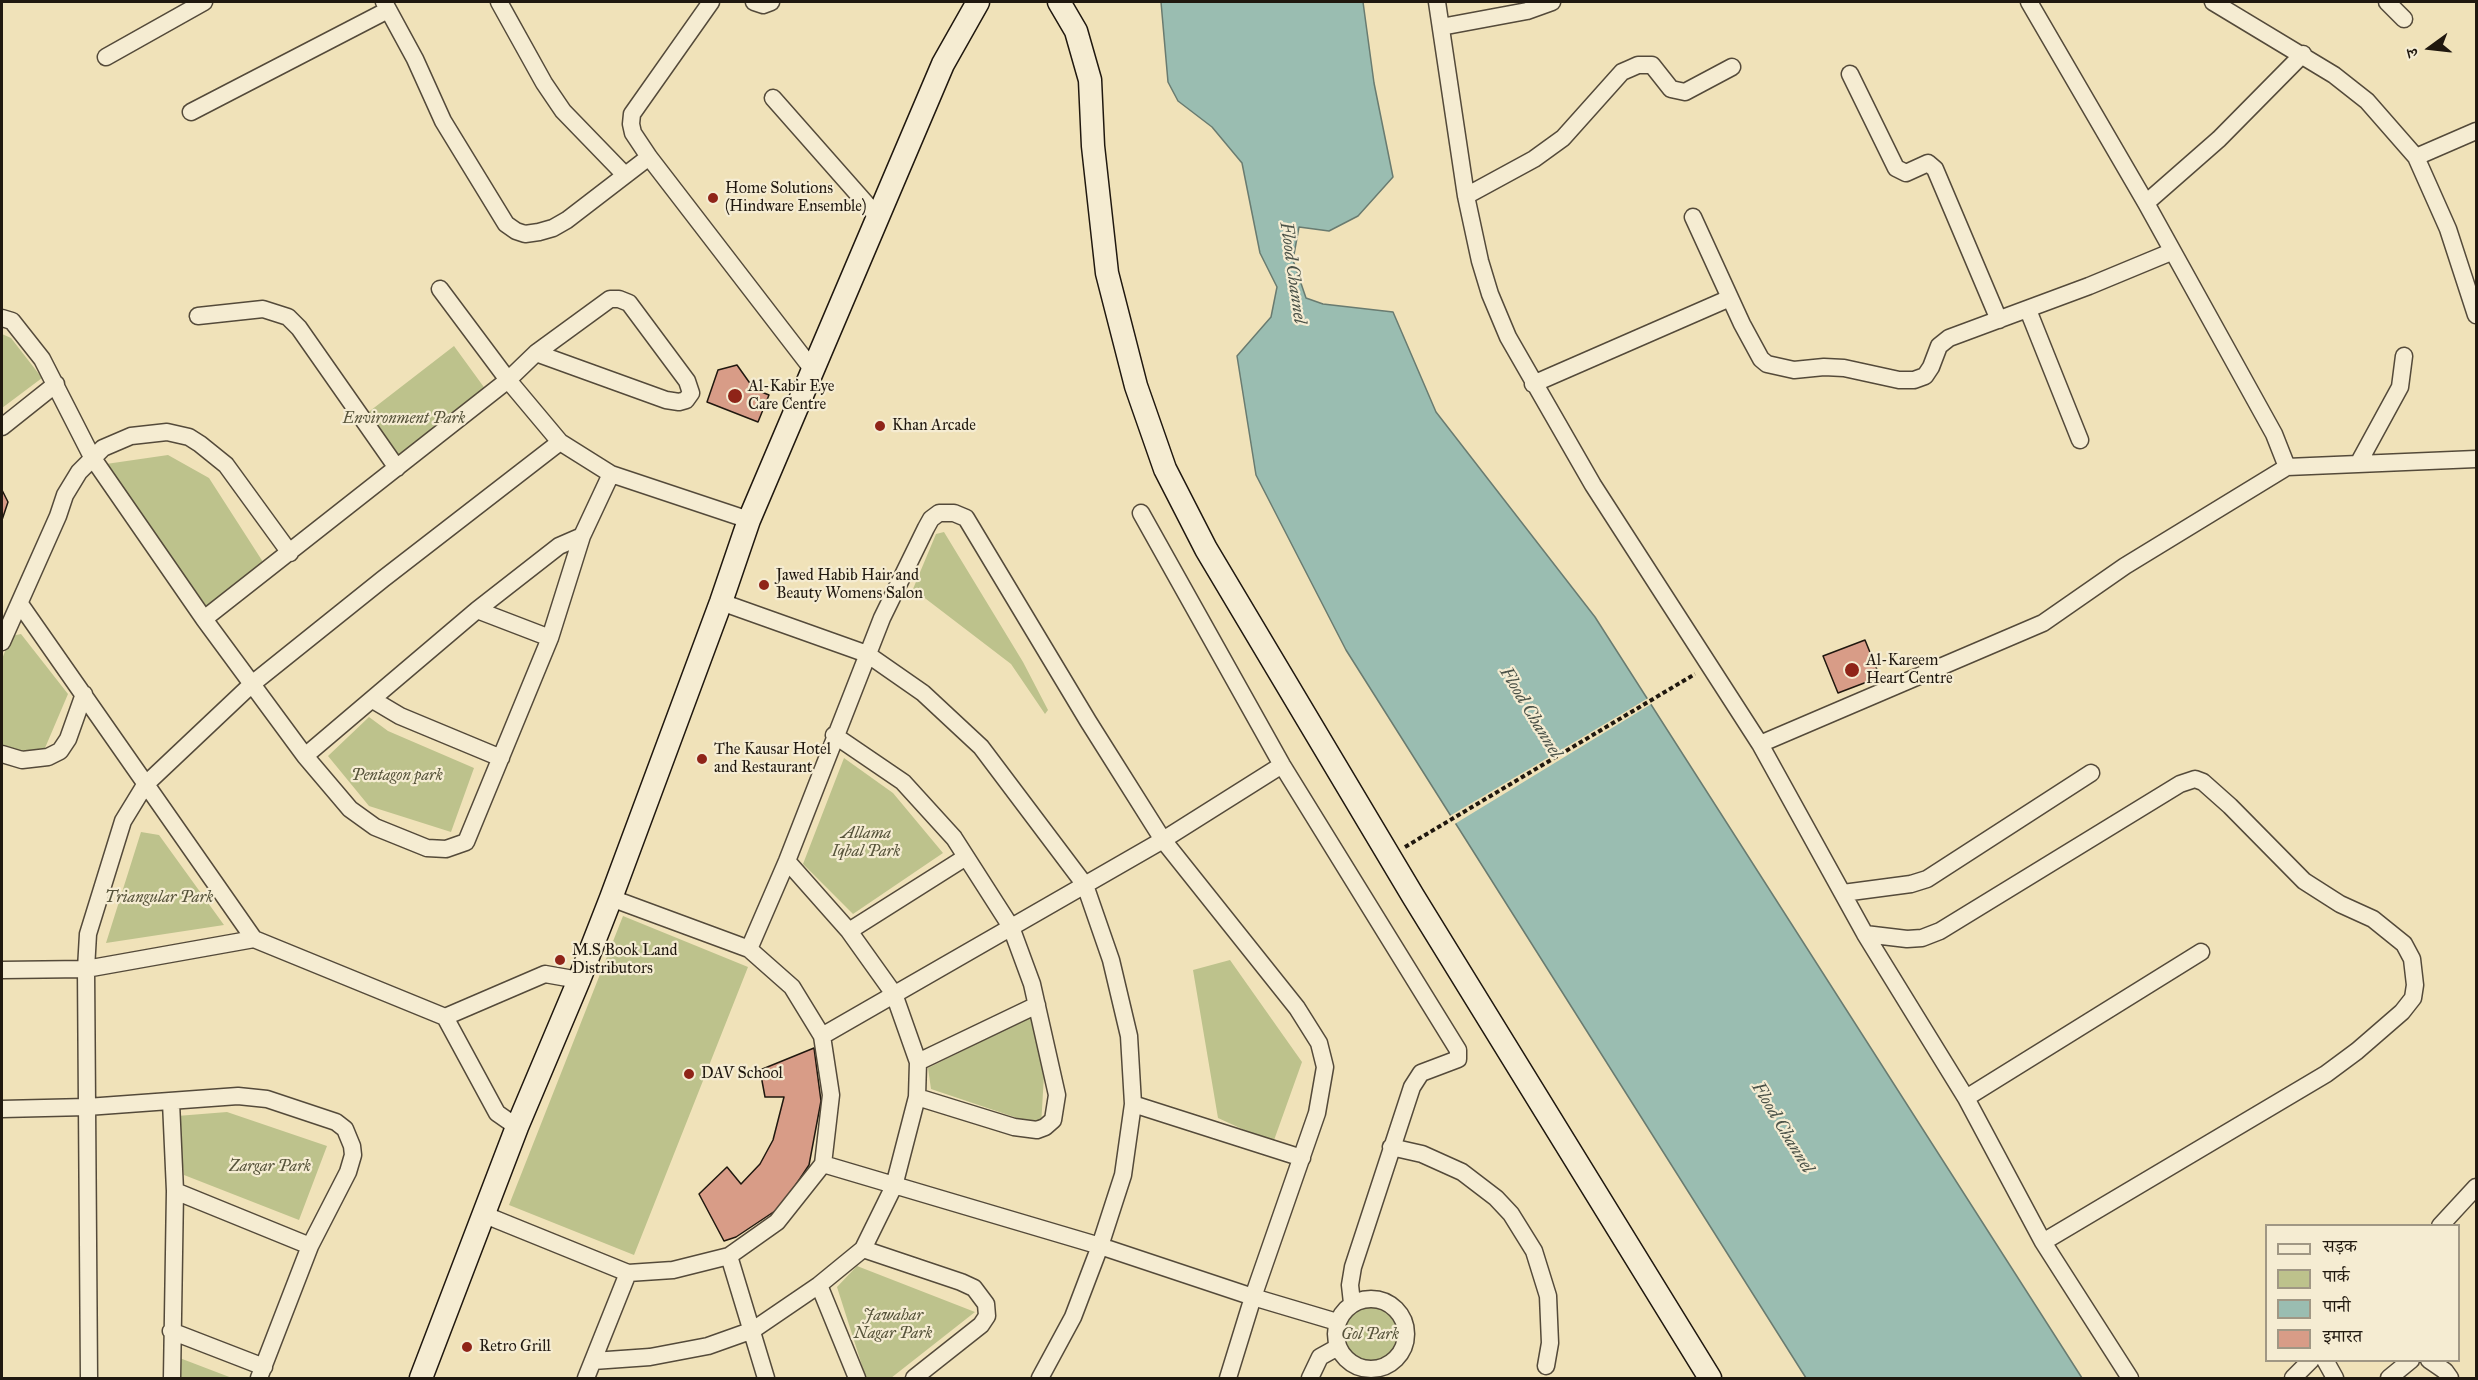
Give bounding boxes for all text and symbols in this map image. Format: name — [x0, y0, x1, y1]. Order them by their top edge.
north arrow — [2400, 18, 2460, 78]
text: उ — [2402, 46, 2422, 59]
place label: Home Solutions (Hindware Ensemble) — [725, 179, 867, 217]
marker: Home Solutions (Hindware Ensemble) — [706, 191, 720, 205]
water label: Flood Channel — [1274, 221, 1310, 325]
place label: Al-Kabir Eye Care Centre — [748, 377, 835, 415]
marker: Al-Kabir Eye Care Centre — [726, 387, 744, 405]
park label: Environment Park — [343, 409, 465, 429]
place label: Khan Arcade — [892, 416, 976, 436]
marker: Khan Arcade — [873, 419, 887, 433]
place label: Jawed Habib Hair and Beauty Womens Salon — [776, 566, 923, 604]
marker: Jawed Habib Hair and Beauty Womens Salon — [757, 578, 771, 592]
place label: Al-Kareem Heart Centre — [1866, 651, 1953, 689]
marker: Al-Kareem Heart Centre — [1843, 661, 1861, 679]
water label: Flood Channel — [1494, 664, 1566, 762]
place label: The Kausar Hotel and Restaurant — [714, 740, 831, 778]
marker: The Kausar Hotel and Restaurant — [695, 752, 709, 766]
park label: Pentagon park — [351, 766, 443, 786]
park label: Allama Iqbal Park — [832, 824, 900, 862]
park label: Triangular Park — [105, 888, 213, 908]
place label: M.S Book Land Distributors — [572, 941, 677, 979]
marker: M.S Book Land Distributors — [553, 953, 567, 967]
place label: DAV School — [701, 1064, 783, 1084]
marker: DAV School — [682, 1067, 696, 1081]
water label: Flood Channel — [1746, 1079, 1818, 1177]
park label: Zargar Park — [229, 1157, 311, 1177]
legend — [2265, 1224, 2460, 1362]
text: सड़क — [2323, 1235, 2357, 1257]
text: पार्क — [2323, 1265, 2350, 1287]
text: पानी — [2323, 1295, 2350, 1317]
park label: Jawahar Nagar Park — [854, 1306, 932, 1344]
park label: Gol Park — [1341, 1325, 1399, 1345]
text: इमारत — [2323, 1325, 2362, 1347]
place label: Retro Grill — [479, 1337, 551, 1357]
marker: Retro Grill — [460, 1340, 474, 1354]

